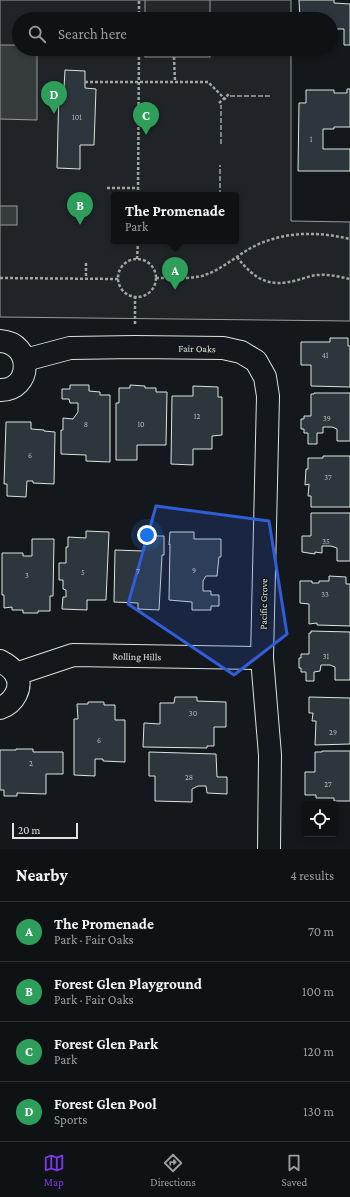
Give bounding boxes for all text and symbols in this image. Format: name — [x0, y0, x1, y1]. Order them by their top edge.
search box — [12, 12, 338, 56]
icon: search — [26, 23, 48, 45]
text: Search here — [58, 26, 127, 42]
pin: D — [41, 81, 67, 114]
pin: C — [133, 102, 159, 135]
house number: 101 — [72, 113, 82, 122]
house number: 1 — [310, 135, 313, 144]
pin: B — [67, 192, 93, 225]
popup — [111, 192, 239, 244]
text: The Promenade — [125, 203, 225, 219]
text: Park — [125, 219, 148, 234]
pin: A — [162, 257, 188, 290]
street label: Fair Oaks — [178, 343, 216, 354]
house number: 41 — [322, 351, 329, 360]
house number: 12 — [194, 412, 200, 421]
house number: 39 — [323, 414, 331, 423]
house number: 8 — [84, 420, 88, 429]
house number: 10 — [137, 420, 145, 429]
house number: 6 — [28, 451, 32, 460]
house number: 37 — [324, 473, 332, 482]
your location — [137, 525, 157, 545]
house number: 35 — [322, 537, 330, 546]
house number: 9 — [192, 566, 196, 575]
house number: 7 — [136, 567, 140, 576]
house number: 5 — [81, 568, 85, 577]
house number: 3 — [25, 571, 29, 580]
street label: Pacific Grove — [258, 578, 269, 630]
house number: 33 — [321, 590, 329, 599]
street label: Rolling Hills — [113, 651, 161, 662]
house number: 31 — [323, 652, 330, 661]
house number: 30 — [189, 709, 198, 718]
house number: 29 — [329, 728, 337, 737]
house number: 6 — [97, 736, 101, 745]
house number: 2 — [29, 759, 33, 768]
house number: 28 — [185, 773, 193, 782]
house number: 27 — [324, 780, 332, 789]
map controls — [302, 801, 338, 837]
button: locate — [302, 801, 338, 837]
scale bar — [12, 821, 78, 840]
text: 20 m — [18, 824, 40, 836]
text: Nearby — [16, 866, 68, 885]
text: 4 results — [290, 868, 334, 883]
text: The Promenade — [54, 916, 154, 932]
text: A — [25, 924, 33, 939]
text: 70 m — [308, 924, 334, 939]
text: Park · Fair Oaks — [54, 932, 134, 947]
text: Forest Glen Playground — [54, 976, 202, 992]
text: B — [25, 984, 33, 999]
text: 100 m — [302, 984, 334, 999]
text: Park · Fair Oaks — [54, 992, 134, 1007]
text: Forest Glen Park — [54, 1036, 158, 1052]
text: C — [25, 1044, 33, 1059]
text: 120 m — [303, 1044, 334, 1059]
text: Park — [54, 1052, 77, 1067]
text: Forest Glen Pool — [54, 1096, 157, 1112]
text: D — [25, 1104, 33, 1119]
text: 130 m — [303, 1104, 334, 1119]
text: Sports — [54, 1112, 87, 1127]
tab: Map — [43, 1152, 65, 1188]
tab: Directions — [150, 1152, 196, 1188]
tab: Saved — [281, 1152, 307, 1188]

